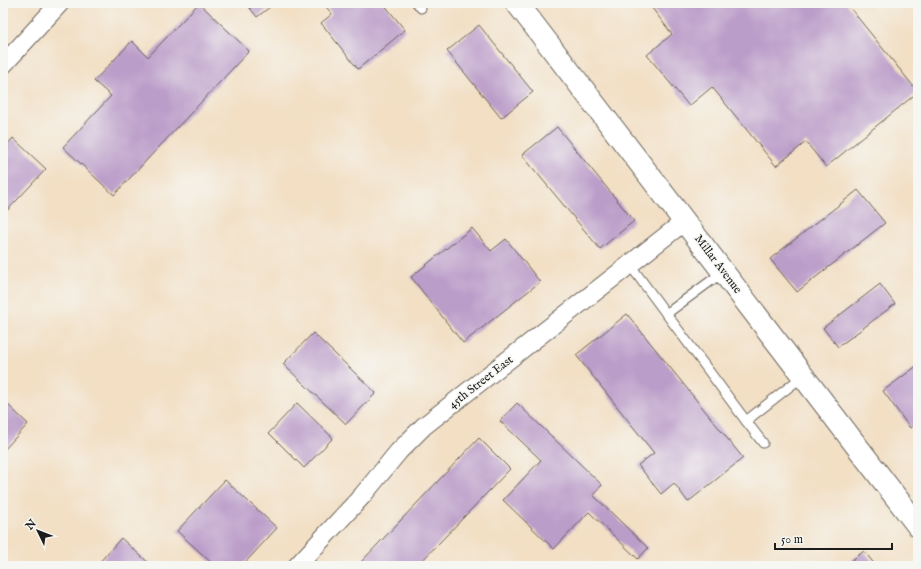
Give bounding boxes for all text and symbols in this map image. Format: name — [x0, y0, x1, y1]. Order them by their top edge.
street label: Millar Avenue — [691, 232, 745, 297]
street label: 45th Street East — [446, 352, 516, 412]
north arrow — [18, 511, 58, 551]
text: N — [22, 516, 40, 534]
scale bar — [775, 525, 892, 551]
text: 50 m — [781, 532, 803, 547]

